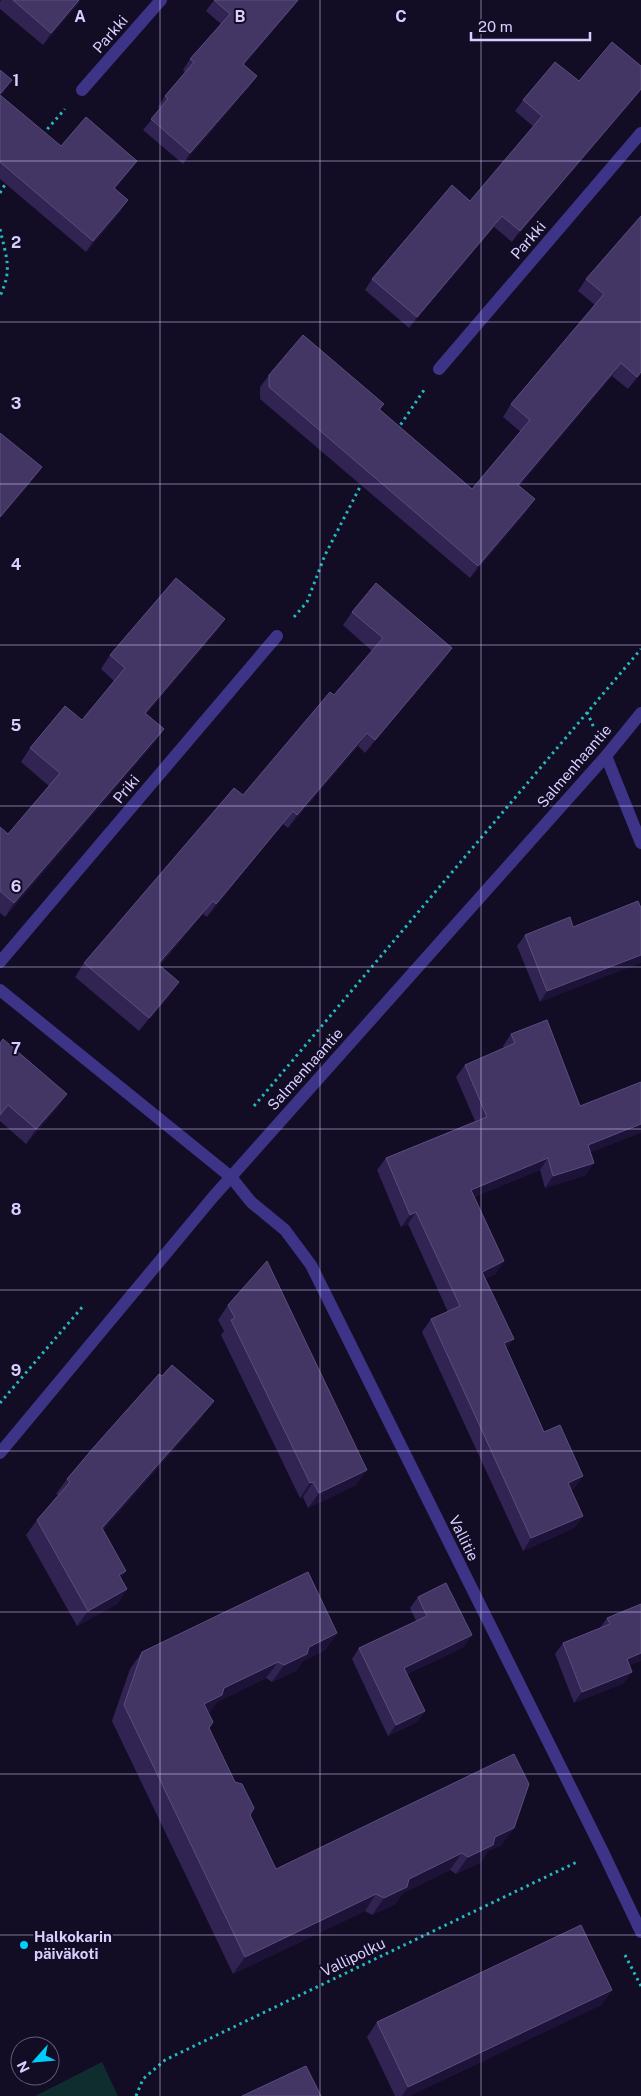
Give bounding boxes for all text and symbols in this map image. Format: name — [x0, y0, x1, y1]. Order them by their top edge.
text: A — [74, 7, 86, 26]
text: B — [235, 7, 246, 26]
text: C — [395, 7, 407, 26]
scale bar — [471, 10, 590, 42]
street label: Parkki — [89, 12, 131, 56]
text: 20 m — [478, 18, 513, 35]
text: 1 — [13, 71, 19, 90]
street label: Parkki — [507, 218, 549, 262]
text: 2 — [11, 233, 21, 252]
text: 3 — [11, 394, 21, 413]
text: 4 — [11, 555, 22, 574]
text: 5 — [11, 716, 22, 735]
street label: Salmenhaantie — [533, 721, 615, 811]
street label: Priki — [109, 772, 143, 806]
text: 6 — [11, 877, 21, 896]
street label: Salmenhaantie — [264, 1025, 346, 1113]
text: 7 — [11, 1039, 21, 1058]
text: 8 — [11, 1200, 22, 1219]
text: 9 — [11, 1361, 21, 1380]
street label: Vallitie — [446, 1513, 482, 1563]
place label: Halkokarin päiväkoti — [34, 1928, 112, 1962]
street label: Vallipolku — [318, 1934, 388, 1980]
marker: Halkokarin päiväkoti — [18, 1939, 30, 1951]
north arrow — [10, 2036, 60, 2086]
text: N — [14, 2058, 33, 2075]

